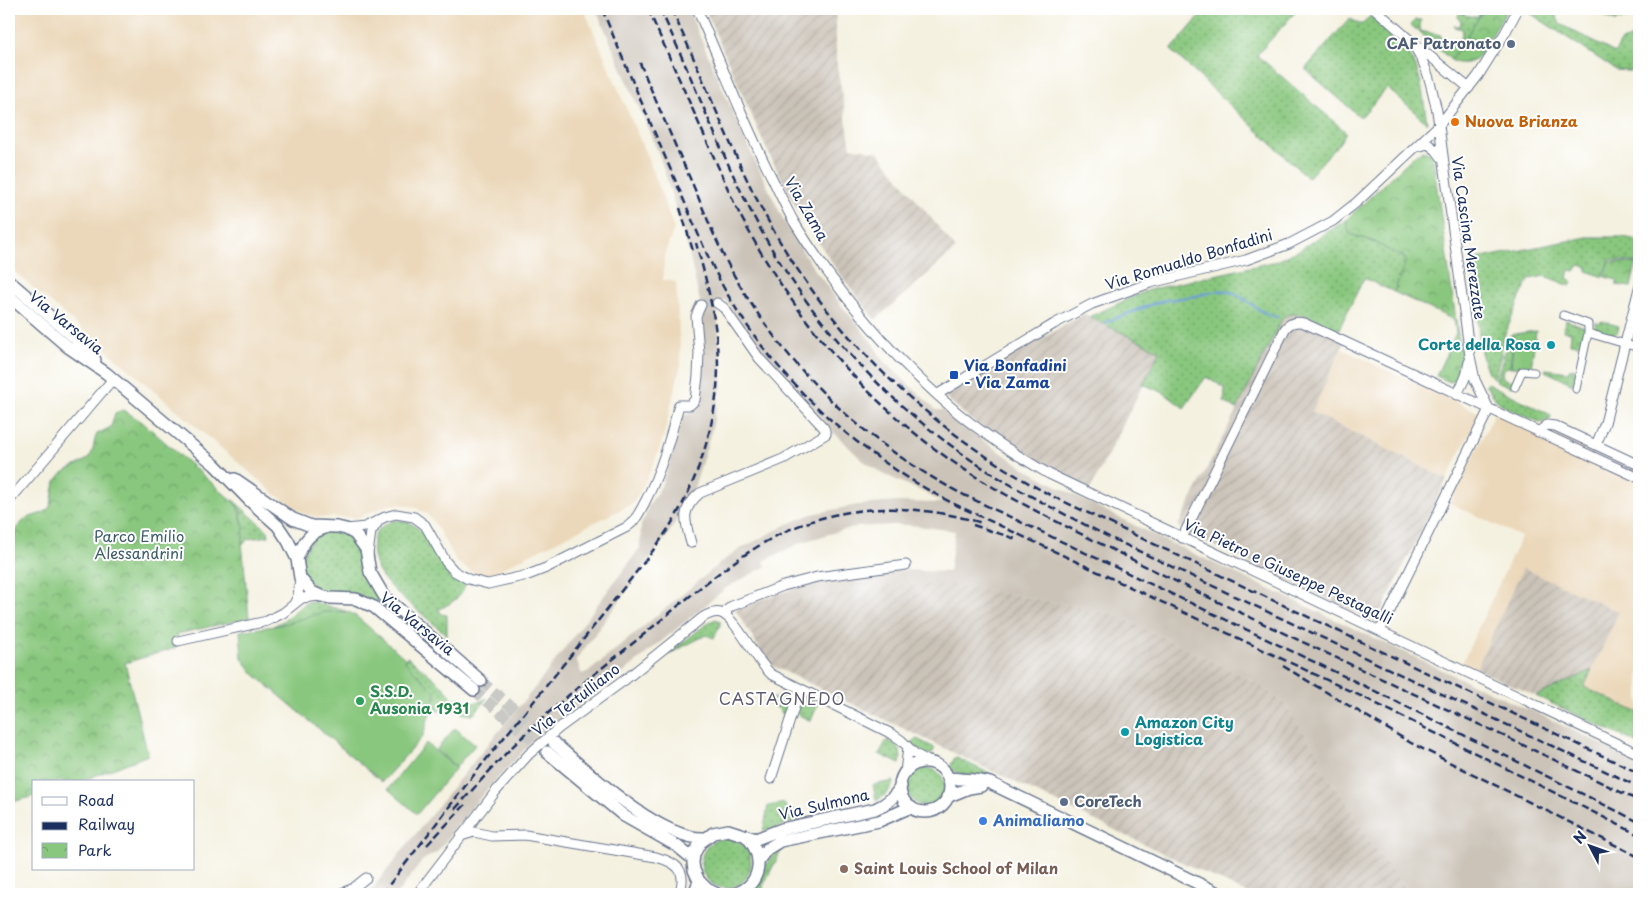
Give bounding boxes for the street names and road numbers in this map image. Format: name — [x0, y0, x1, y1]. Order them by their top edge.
street label: Via Cascina Merezzate — [1447, 155, 1492, 321]
street label: Via Zama — [780, 172, 835, 245]
street label: Via Romualdo Bonfadini — [1102, 222, 1275, 295]
street label: Via Varsavia — [25, 284, 110, 360]
street label: Via Pietro e Giuseppe Pestagalli — [1180, 512, 1397, 629]
street label: Via Varsavia — [376, 585, 461, 661]
street label: Via Tertulliano — [526, 657, 624, 741]
street label: Via Sulmona — [776, 782, 872, 825]

